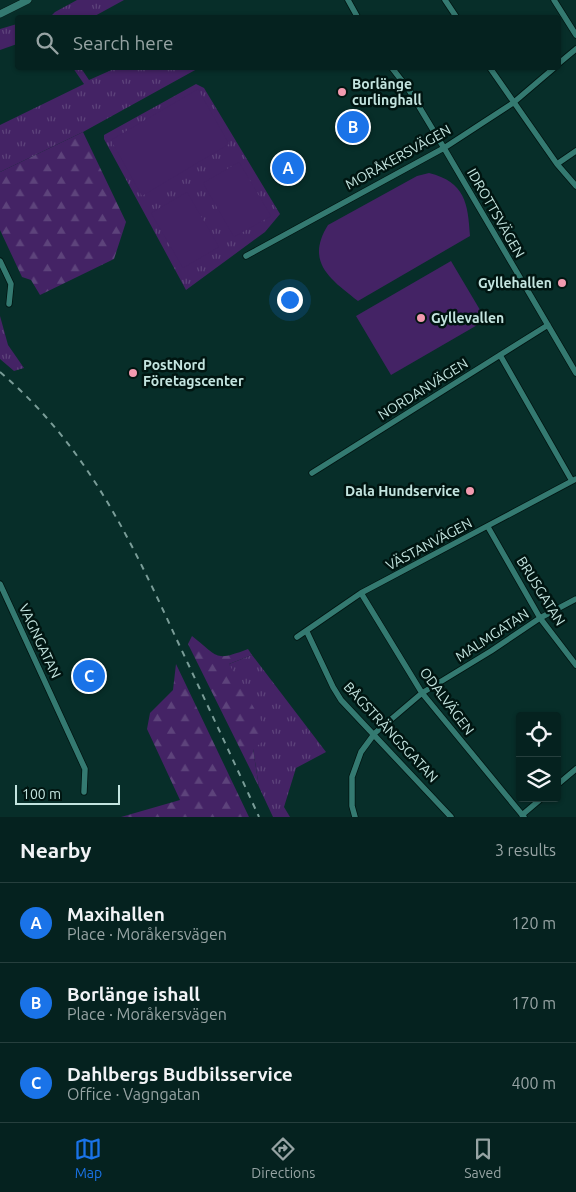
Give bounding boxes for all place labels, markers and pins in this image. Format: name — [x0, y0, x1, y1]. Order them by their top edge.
place label: Borlänge curlinghall — [352, 76, 422, 108]
marker: Borlänge curlinghall — [336, 86, 348, 98]
pin: B — [337, 108, 369, 146]
pin: A — [272, 149, 304, 187]
place label: Gyllehallen — [478, 275, 552, 291]
marker: Gyllehallen — [556, 277, 568, 289]
place label: Gyllevallen — [431, 310, 504, 326]
marker: Gyllevallen — [415, 312, 427, 324]
place label: PostNord Företagscenter — [143, 357, 244, 389]
marker: PostNord Företagscenter — [127, 367, 139, 379]
place label: Dala Hundservice — [345, 483, 460, 499]
marker: Dala Hundservice — [464, 485, 476, 497]
pin: C — [73, 657, 105, 695]

